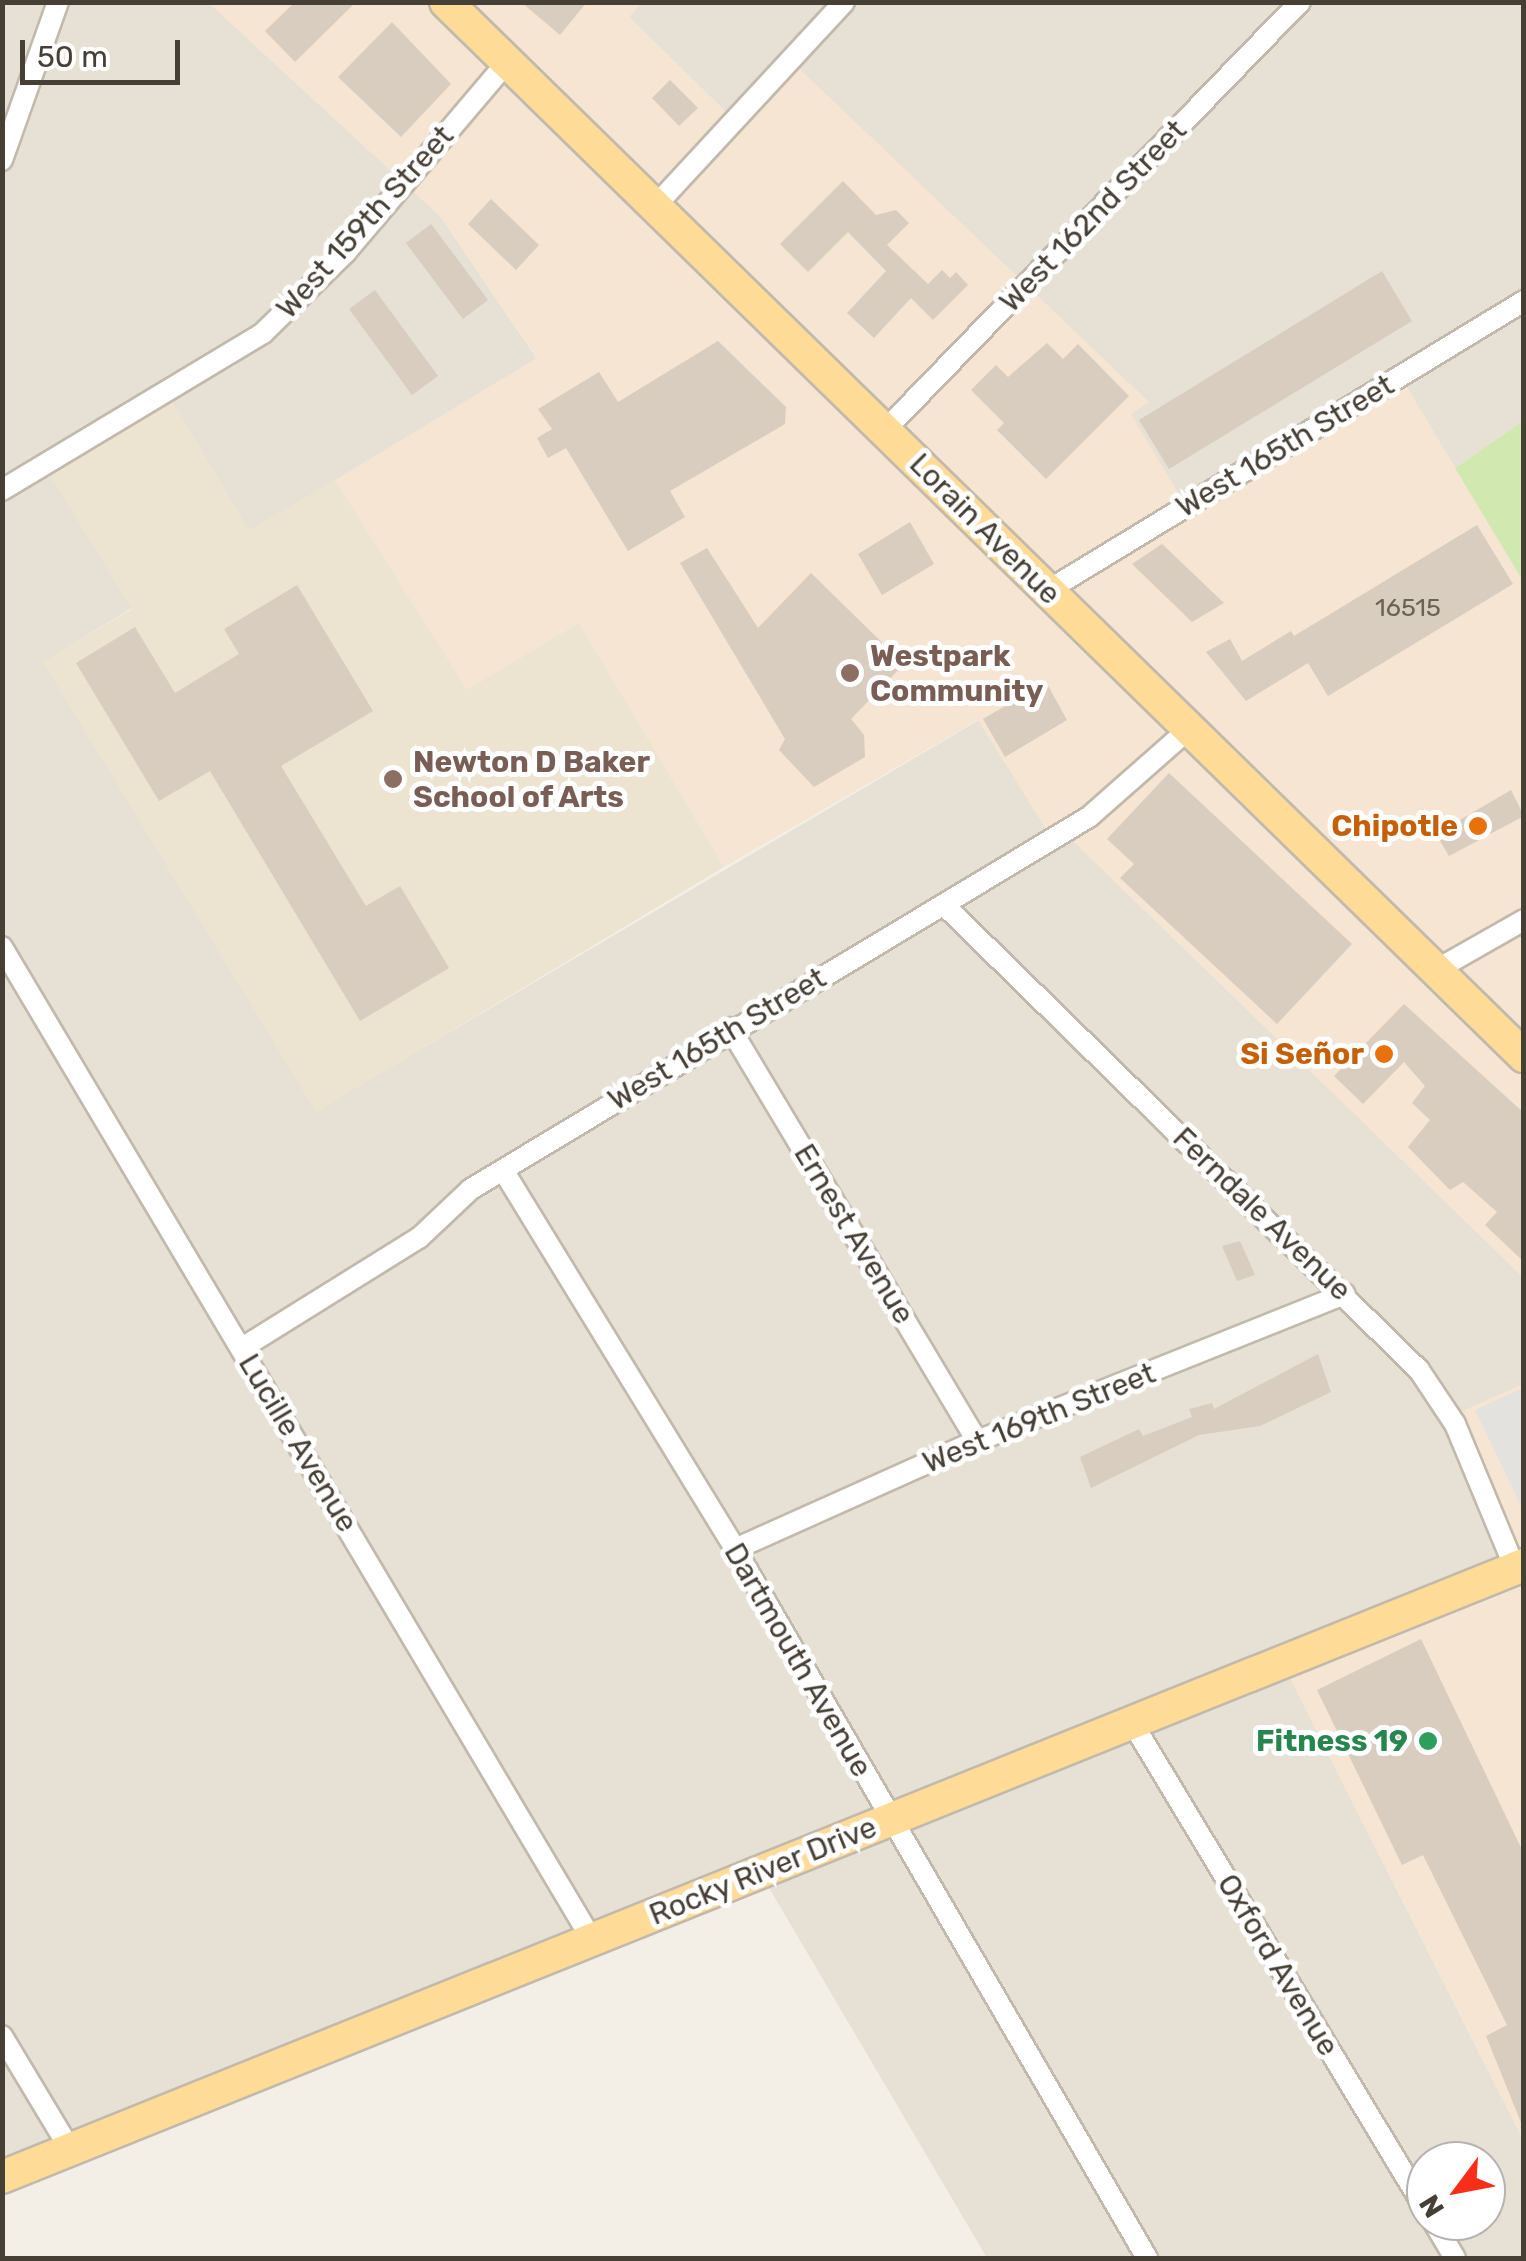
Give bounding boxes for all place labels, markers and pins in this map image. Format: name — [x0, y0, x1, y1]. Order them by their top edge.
place label: Westpark Community — [870, 638, 1043, 708]
marker: Westpark Community — [839, 662, 861, 684]
place label: Newton D Baker School of Arts — [413, 744, 650, 814]
marker: Newton D Baker School of Arts — [382, 768, 404, 790]
place label: Chipotle — [1331, 808, 1458, 844]
marker: Chipotle — [1467, 815, 1489, 837]
place label: Si Señor — [1240, 1036, 1364, 1072]
marker: Si Señor — [1373, 1043, 1395, 1065]
place label: Fitness 19 — [1256, 1723, 1408, 1759]
marker: Fitness 19 — [1417, 1730, 1439, 1752]

